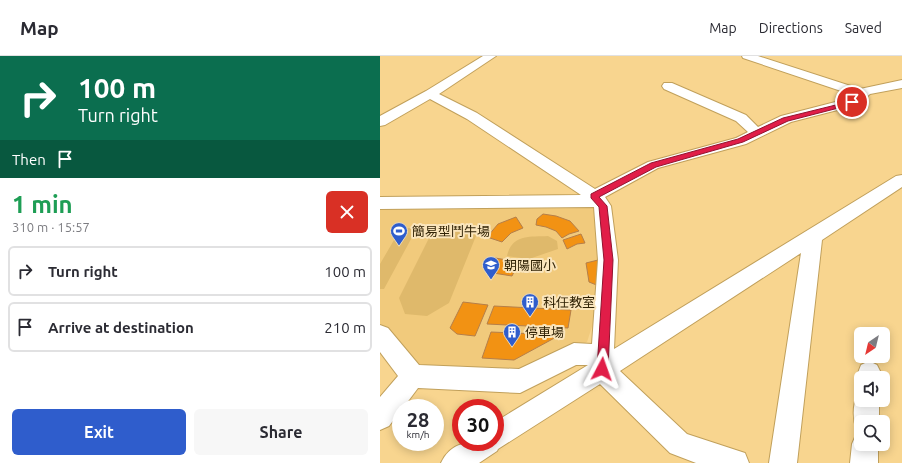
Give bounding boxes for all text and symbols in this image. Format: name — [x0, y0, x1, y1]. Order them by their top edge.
text: Map — [20, 17, 59, 39]
text: Map — [709, 20, 737, 36]
text: Directions — [759, 20, 823, 36]
text: Saved — [845, 20, 882, 36]
icon: right — [12, 72, 64, 124]
text: 100 m — [78, 72, 156, 103]
pin — [835, 85, 869, 119]
icon: arrive — [841, 91, 863, 113]
text: Turn right — [78, 105, 158, 125]
icon: arrive — [54, 148, 76, 170]
text: Then — [12, 151, 46, 168]
text: 1 min — [12, 191, 73, 218]
button: close — [326, 191, 368, 233]
text: 310 m · 15:57 — [12, 220, 90, 234]
sports icon: 簡易型鬥牛場 — [389, 221, 409, 246]
place label: 簡易型鬥牛場 — [412, 224, 490, 238]
school or university icon: 朝陽國小 — [481, 255, 501, 280]
place label: 朝陽國小 — [504, 258, 556, 272]
icon: right — [14, 260, 36, 282]
text: Turn right — [48, 263, 118, 280]
text: 100 m — [324, 263, 366, 280]
building icon: 科任教室 — [520, 292, 540, 317]
place label: 科任教室 — [543, 295, 595, 309]
icon: arrive — [14, 316, 36, 338]
text: Arrive at destination — [48, 319, 194, 336]
text: 210 m — [324, 319, 366, 336]
building icon: 停車場 — [502, 322, 522, 347]
place label: 停車場 — [525, 325, 564, 339]
north arrow — [854, 327, 890, 363]
map controls — [854, 327, 890, 451]
position arrow — [581, 348, 623, 390]
button: sound — [854, 371, 890, 407]
speed limit sign: 30 — [452, 399, 504, 451]
text: 28 — [407, 408, 429, 431]
button: Exit — [12, 409, 186, 455]
button: Share — [194, 409, 368, 455]
button: search — [854, 415, 890, 451]
text: km/h — [406, 429, 430, 440]

